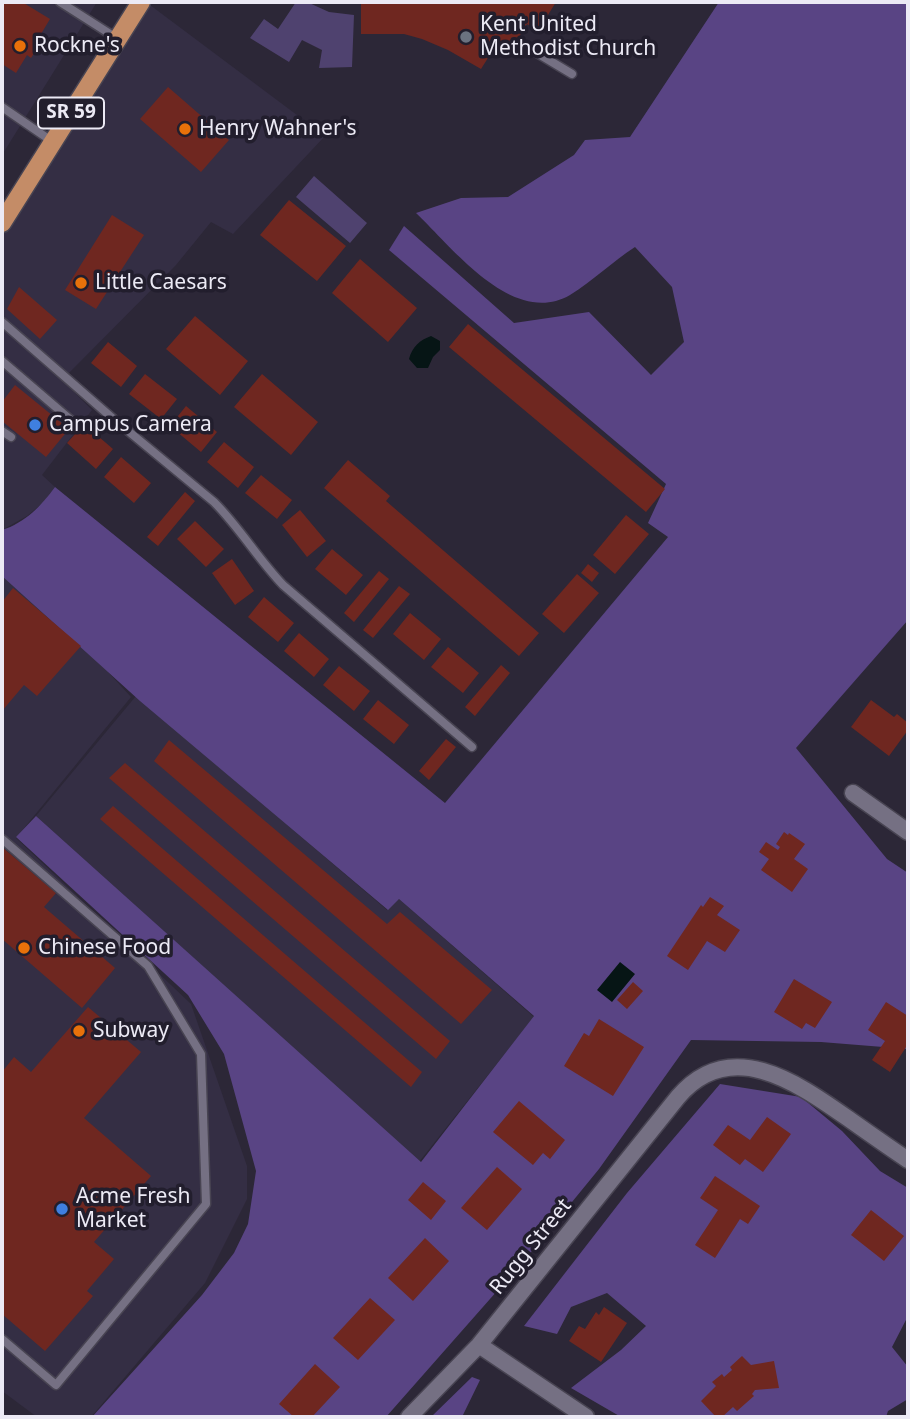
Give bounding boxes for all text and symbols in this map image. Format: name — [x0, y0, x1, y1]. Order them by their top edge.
place label: Kent United Methodist Church — [480, 12, 656, 62]
marker: Kent United Methodist Church — [458, 29, 474, 45]
place label: Rockne's — [34, 33, 120, 59]
marker: Rockne's — [12, 38, 28, 54]
road number: SR 59 — [38, 97, 104, 128]
place label: Henry Wahner's — [199, 116, 357, 142]
marker: Henry Wahner's — [177, 121, 193, 137]
place label: Little Caesars — [95, 270, 227, 296]
marker: Little Caesars — [73, 275, 89, 291]
place label: Campus Camera — [49, 412, 212, 438]
marker: Campus Camera — [27, 417, 43, 433]
place label: Chinese Food — [38, 935, 171, 961]
marker: Chinese Food — [16, 940, 32, 956]
place label: Subway — [93, 1018, 169, 1044]
marker: Subway — [71, 1023, 87, 1039]
place label: Acme Fresh Market — [76, 1184, 190, 1234]
street label: Rugg Street — [485, 1194, 577, 1300]
marker: Acme Fresh Market — [54, 1201, 70, 1217]

